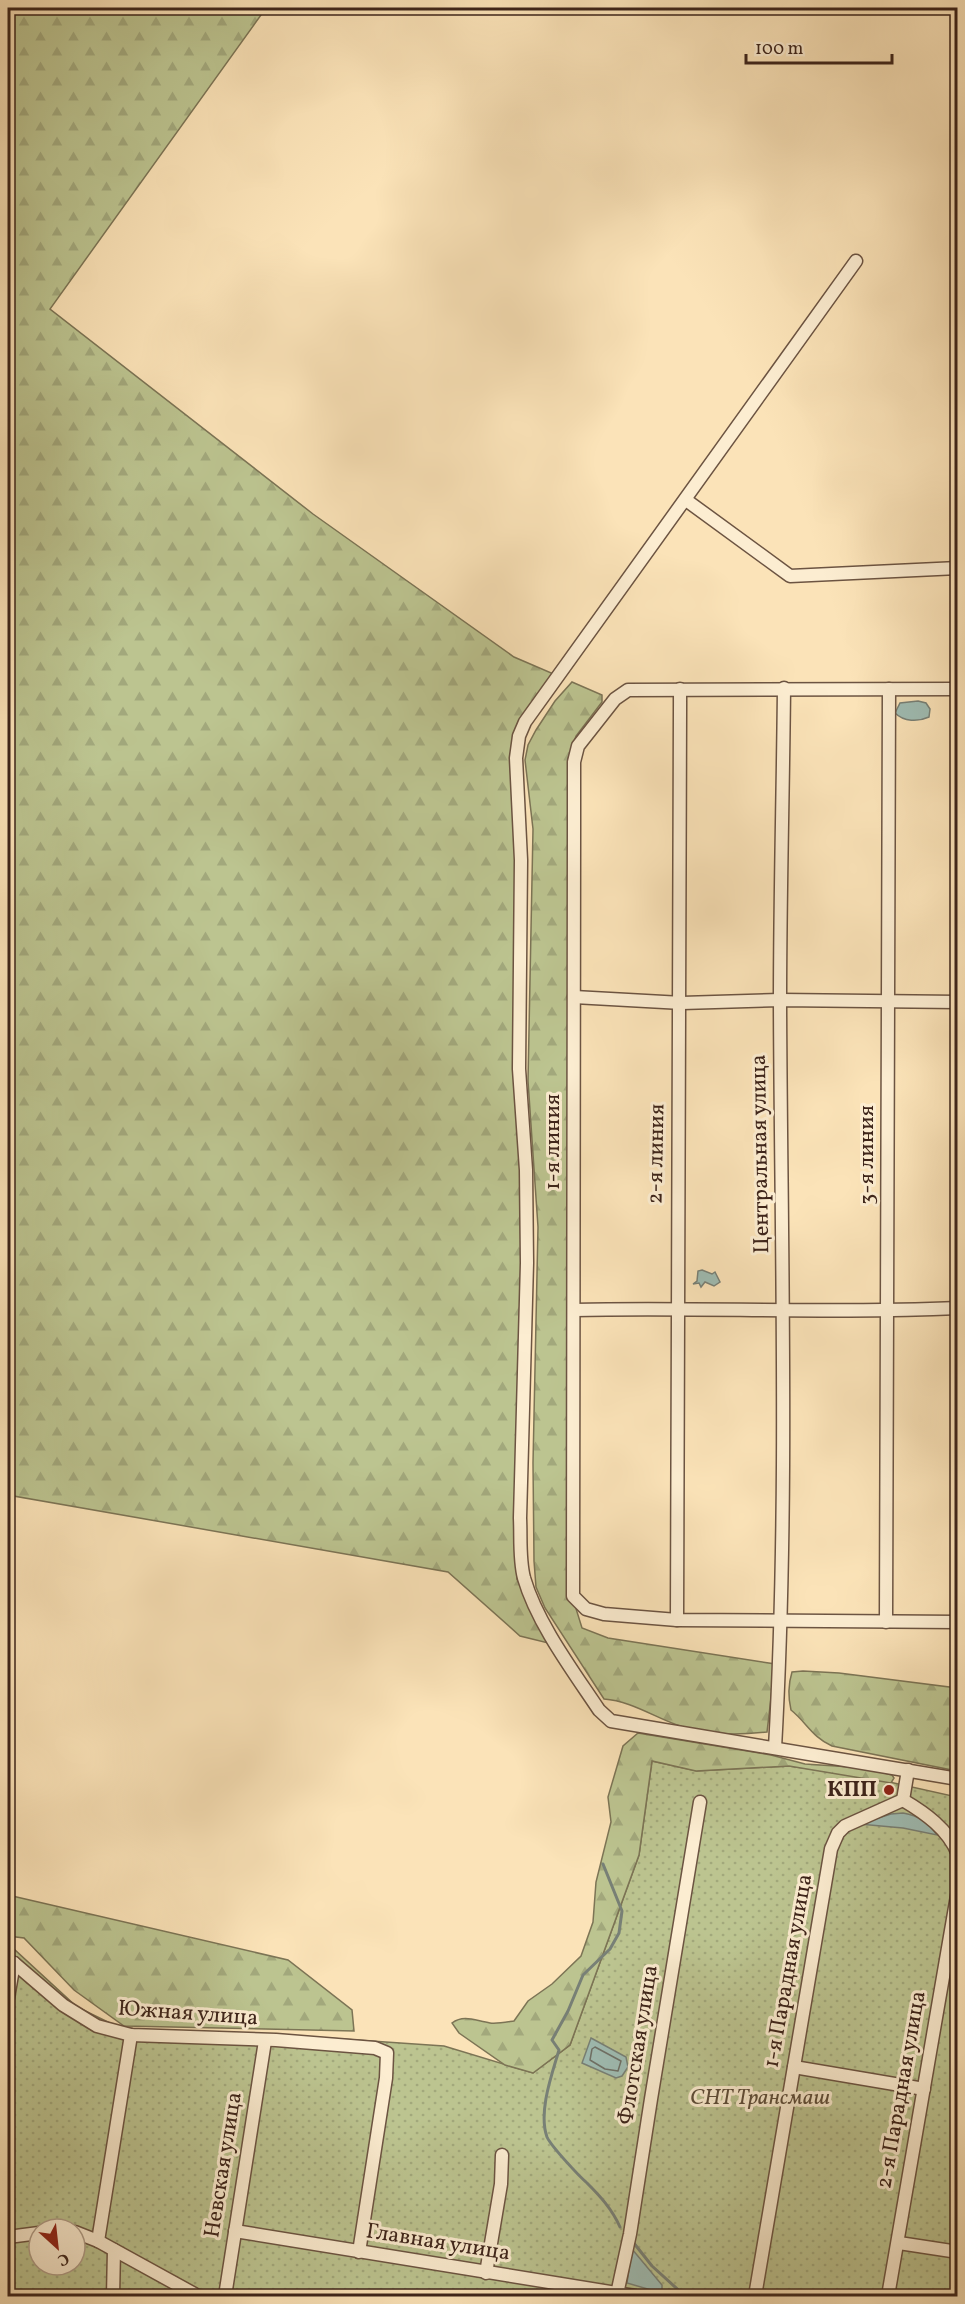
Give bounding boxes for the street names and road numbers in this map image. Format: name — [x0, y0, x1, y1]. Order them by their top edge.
street label: Центральная улица — [744, 1054, 778, 1254]
street label: 1-я линия — [538, 1094, 569, 1190]
street label: 2-я линия — [641, 1103, 673, 1205]
street label: 3-я линия — [852, 1105, 883, 1205]
street label: 1-я Парадная улица — [757, 1872, 821, 2070]
street label: Флотская улица — [611, 1963, 667, 2127]
street label: 2-я Парадная улица — [869, 1989, 935, 2191]
street label: Южная улица — [117, 1994, 259, 2034]
street label: Невская улица — [197, 2090, 251, 2240]
street label: Главная улица — [364, 2216, 512, 2270]

